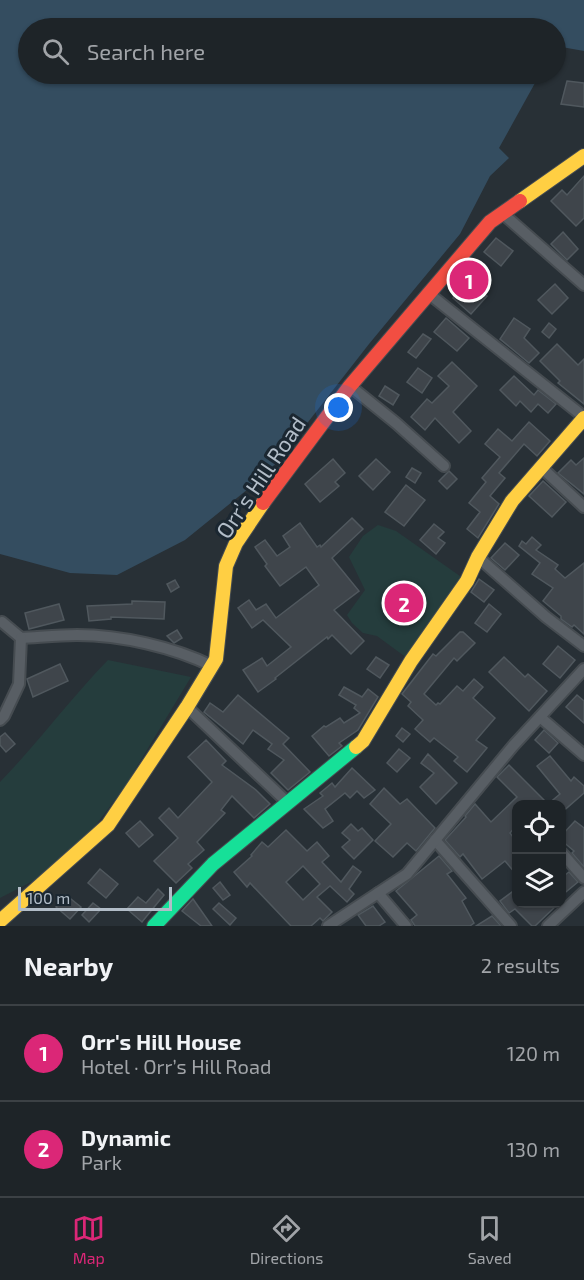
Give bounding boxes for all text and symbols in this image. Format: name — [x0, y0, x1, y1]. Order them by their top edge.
search box — [18, 18, 566, 84]
icon: search — [39, 35, 72, 68]
text: Search here — [87, 38, 205, 64]
pin: 1 — [450, 258, 488, 302]
your location — [324, 393, 353, 422]
street label: Orr’s Hill Road — [210, 411, 310, 543]
pin: 2 — [384, 580, 424, 626]
map controls — [512, 800, 566, 908]
button: locate — [512, 800, 566, 854]
button: layers — [512, 854, 566, 908]
scale bar — [18, 884, 172, 912]
text: 100 m — [27, 888, 70, 907]
text: Nearby — [24, 950, 113, 981]
text: 2 results — [481, 953, 560, 977]
text: Orr's Hill House — [81, 1028, 241, 1054]
text: 1 — [39, 1041, 48, 1065]
text: 120 m — [507, 1041, 560, 1065]
text: Hotel · Orr’s Hill Road — [81, 1054, 271, 1078]
text: Dynamic — [81, 1124, 171, 1150]
text: 2 — [38, 1137, 49, 1161]
text: 130 m — [507, 1137, 560, 1161]
text: Park — [81, 1150, 122, 1174]
tab: Map — [72, 1212, 105, 1267]
tab: Directions — [250, 1212, 323, 1267]
tab: Saved — [468, 1212, 512, 1267]

